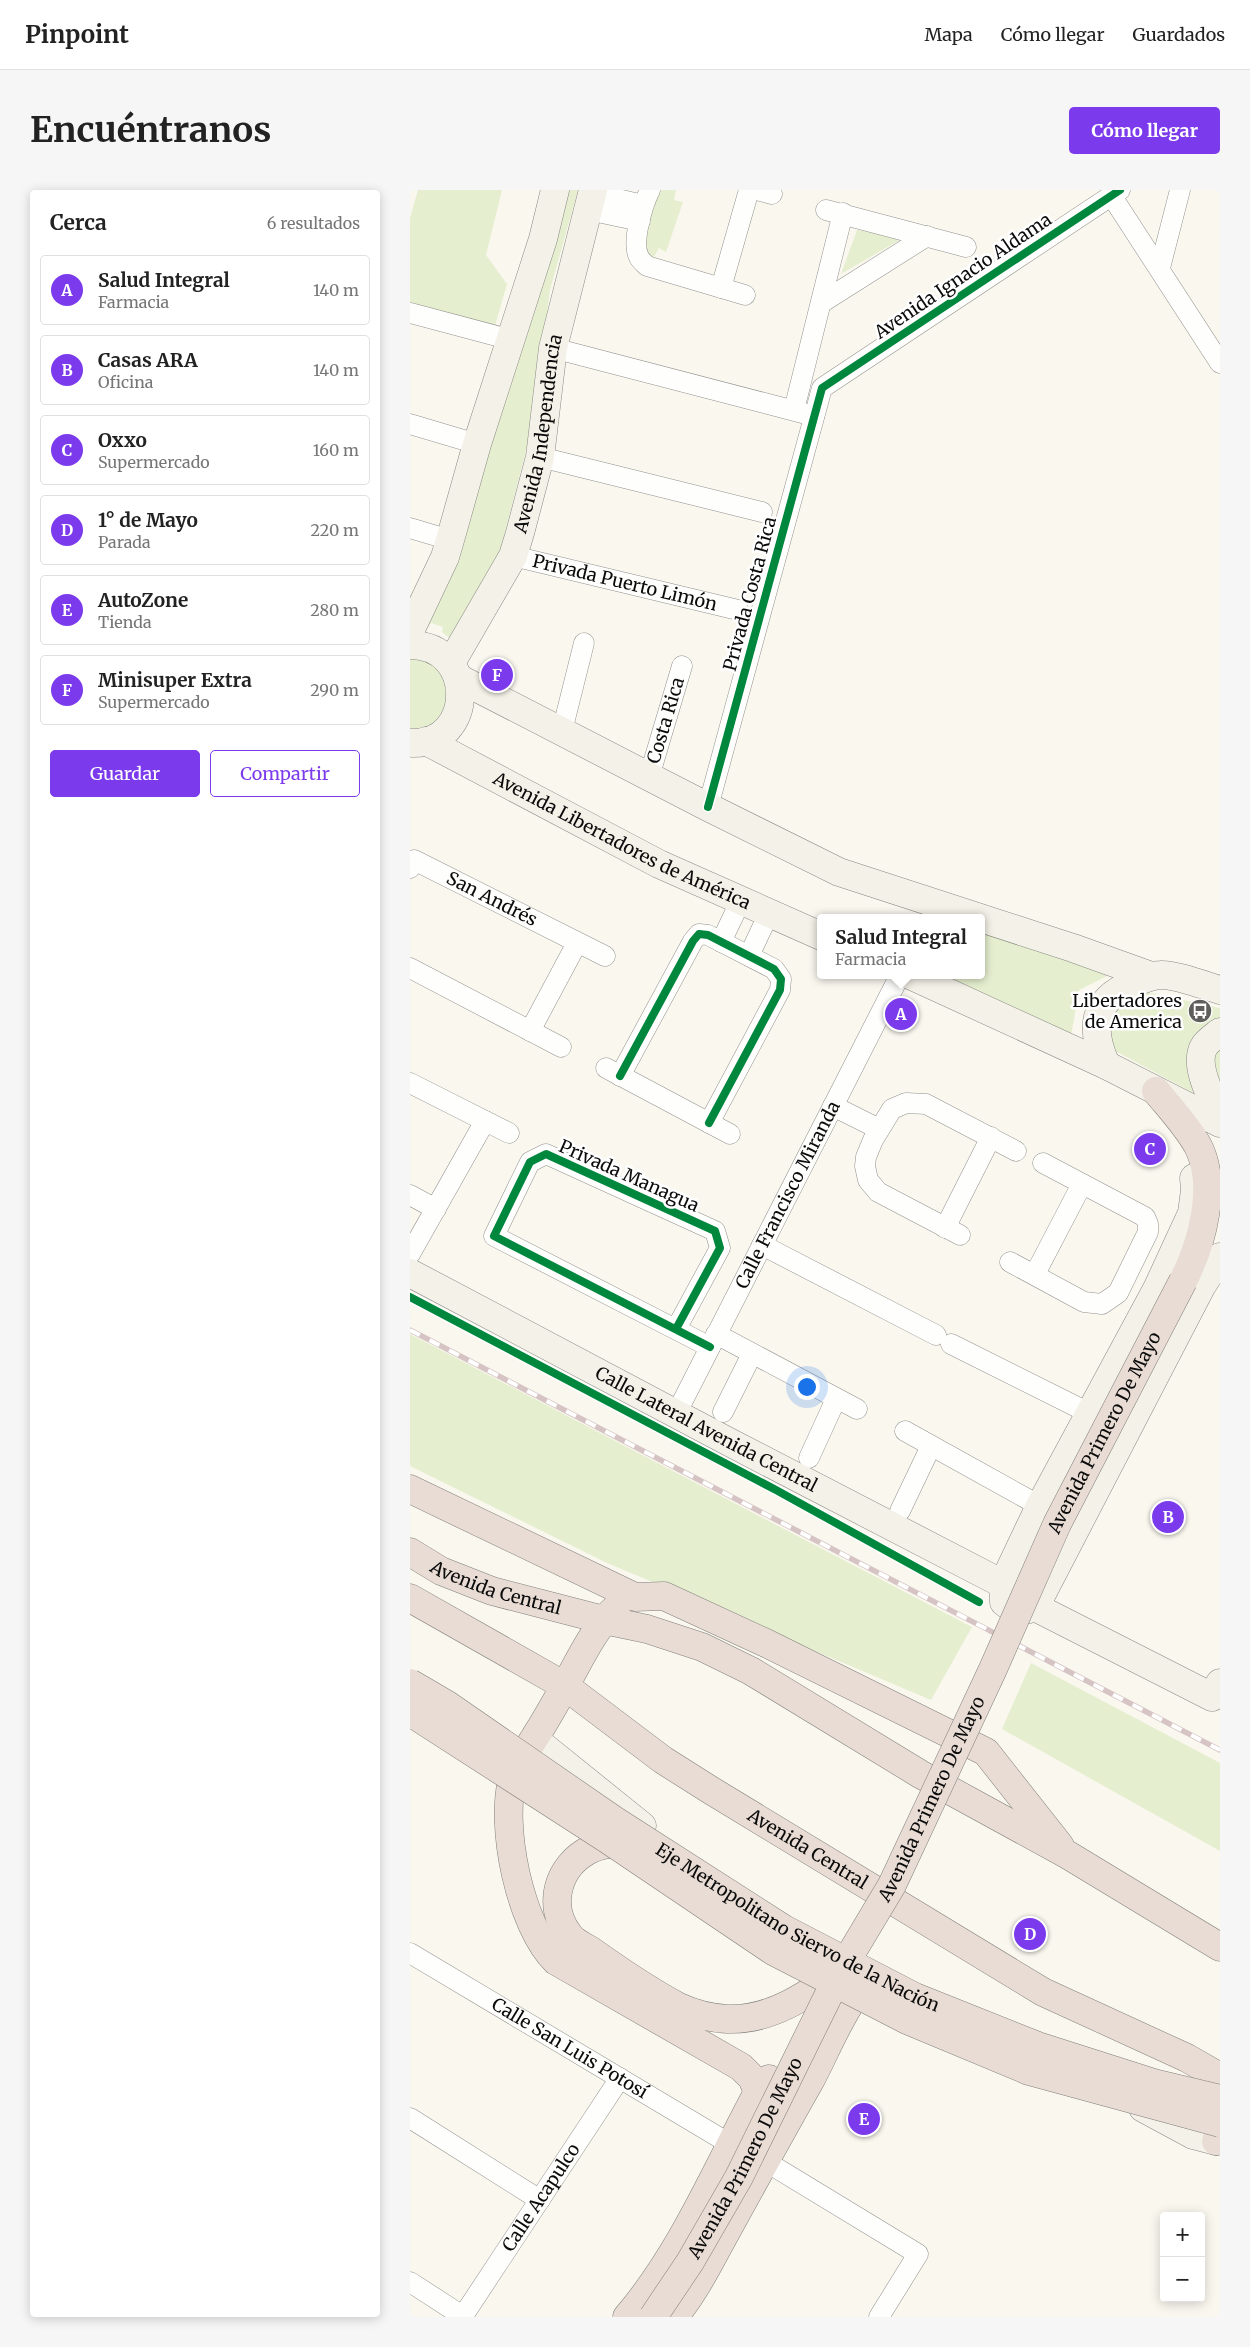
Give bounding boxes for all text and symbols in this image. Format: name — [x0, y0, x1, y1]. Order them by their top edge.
text: Pinpoint — [25, 19, 129, 50]
text: Mapa — [924, 23, 973, 46]
text: Cómo llegar — [1001, 23, 1104, 46]
text: Guardados — [1132, 23, 1225, 46]
button: Cómo llegar — [1069, 107, 1220, 154]
text: Encuéntranos — [30, 108, 271, 152]
street label: Avenida Ignacio Aldama — [869, 207, 1056, 344]
text: Cerca — [50, 209, 107, 236]
text: 6 resultados — [267, 213, 360, 233]
text: Salud Integral — [98, 268, 230, 292]
text: A — [61, 280, 73, 300]
text: 140 m — [313, 280, 359, 300]
text: Farmacia — [98, 292, 169, 312]
street label: Avenida Independencia — [508, 331, 567, 537]
text: Casas ARA — [98, 348, 198, 372]
text: B — [61, 360, 73, 380]
text: 140 m — [313, 360, 359, 380]
text: Oficina — [98, 372, 153, 392]
text: Oxxo — [98, 428, 147, 452]
text: C — [62, 440, 72, 460]
text: 160 m — [313, 440, 359, 460]
text: Supermercado — [98, 452, 210, 472]
text: 1° de Mayo — [98, 508, 198, 532]
street label: Privada Costa Rica — [718, 514, 781, 674]
text: D — [61, 520, 73, 540]
text: 220 m — [311, 520, 359, 540]
text: Parada — [98, 532, 151, 552]
street label: Privada Puerto Limón — [530, 549, 720, 616]
text: AutoZone — [98, 588, 188, 612]
text: E — [62, 600, 72, 620]
text: 280 m — [310, 600, 359, 620]
text: Tienda — [98, 612, 152, 632]
pin: F — [481, 656, 513, 694]
text: Minisuper Extra — [98, 668, 252, 692]
street label: Costa Rica — [642, 674, 689, 766]
text: F — [62, 680, 72, 700]
text: 290 m — [310, 680, 359, 700]
text: Supermercado — [98, 692, 210, 712]
button: Guardar — [50, 750, 200, 797]
button: Compartir — [210, 750, 360, 797]
street label: Avenida Libertadores de América — [488, 766, 755, 914]
street label: San Andrés — [443, 866, 541, 931]
popup — [817, 914, 985, 979]
text: Salud Integral — [835, 925, 967, 949]
text: Farmacia — [835, 949, 906, 969]
place label: Libertadores de America — [1072, 989, 1182, 1033]
pin: A — [885, 995, 917, 1033]
bus stop icon: Libertadores de America — [1187, 998, 1213, 1024]
street label: Calle Francisco Miranda — [730, 1097, 845, 1292]
pin: C — [1134, 1130, 1166, 1168]
street label: Privada Managua — [556, 1134, 703, 1217]
street label: Avenida Primero De Mayo — [1042, 1328, 1166, 1538]
street label: Calle Lateral Avenida Central — [591, 1361, 822, 1497]
your location — [794, 1374, 820, 1400]
pin: B — [1152, 1498, 1184, 1536]
street label: Avenida Central — [425, 1555, 564, 1620]
street label: Avenida Primero De Mayo — [872, 1692, 990, 1907]
street label: Avenida Central — [743, 1803, 873, 1894]
street label: Eje Metropolitano Siervo de la Nación — [651, 1838, 943, 2017]
pin: D — [1014, 1915, 1046, 1953]
street label: Calle San Luis Potosí — [488, 1992, 653, 2104]
street label: Avenida Primero De Mayo — [682, 2053, 807, 2264]
pin: E — [848, 2100, 880, 2138]
street label: Calle Acapulco — [497, 2139, 585, 2256]
map controls — [1160, 2212, 1205, 2302]
button: + — [1160, 2212, 1205, 2257]
button: − — [1160, 2257, 1205, 2302]

